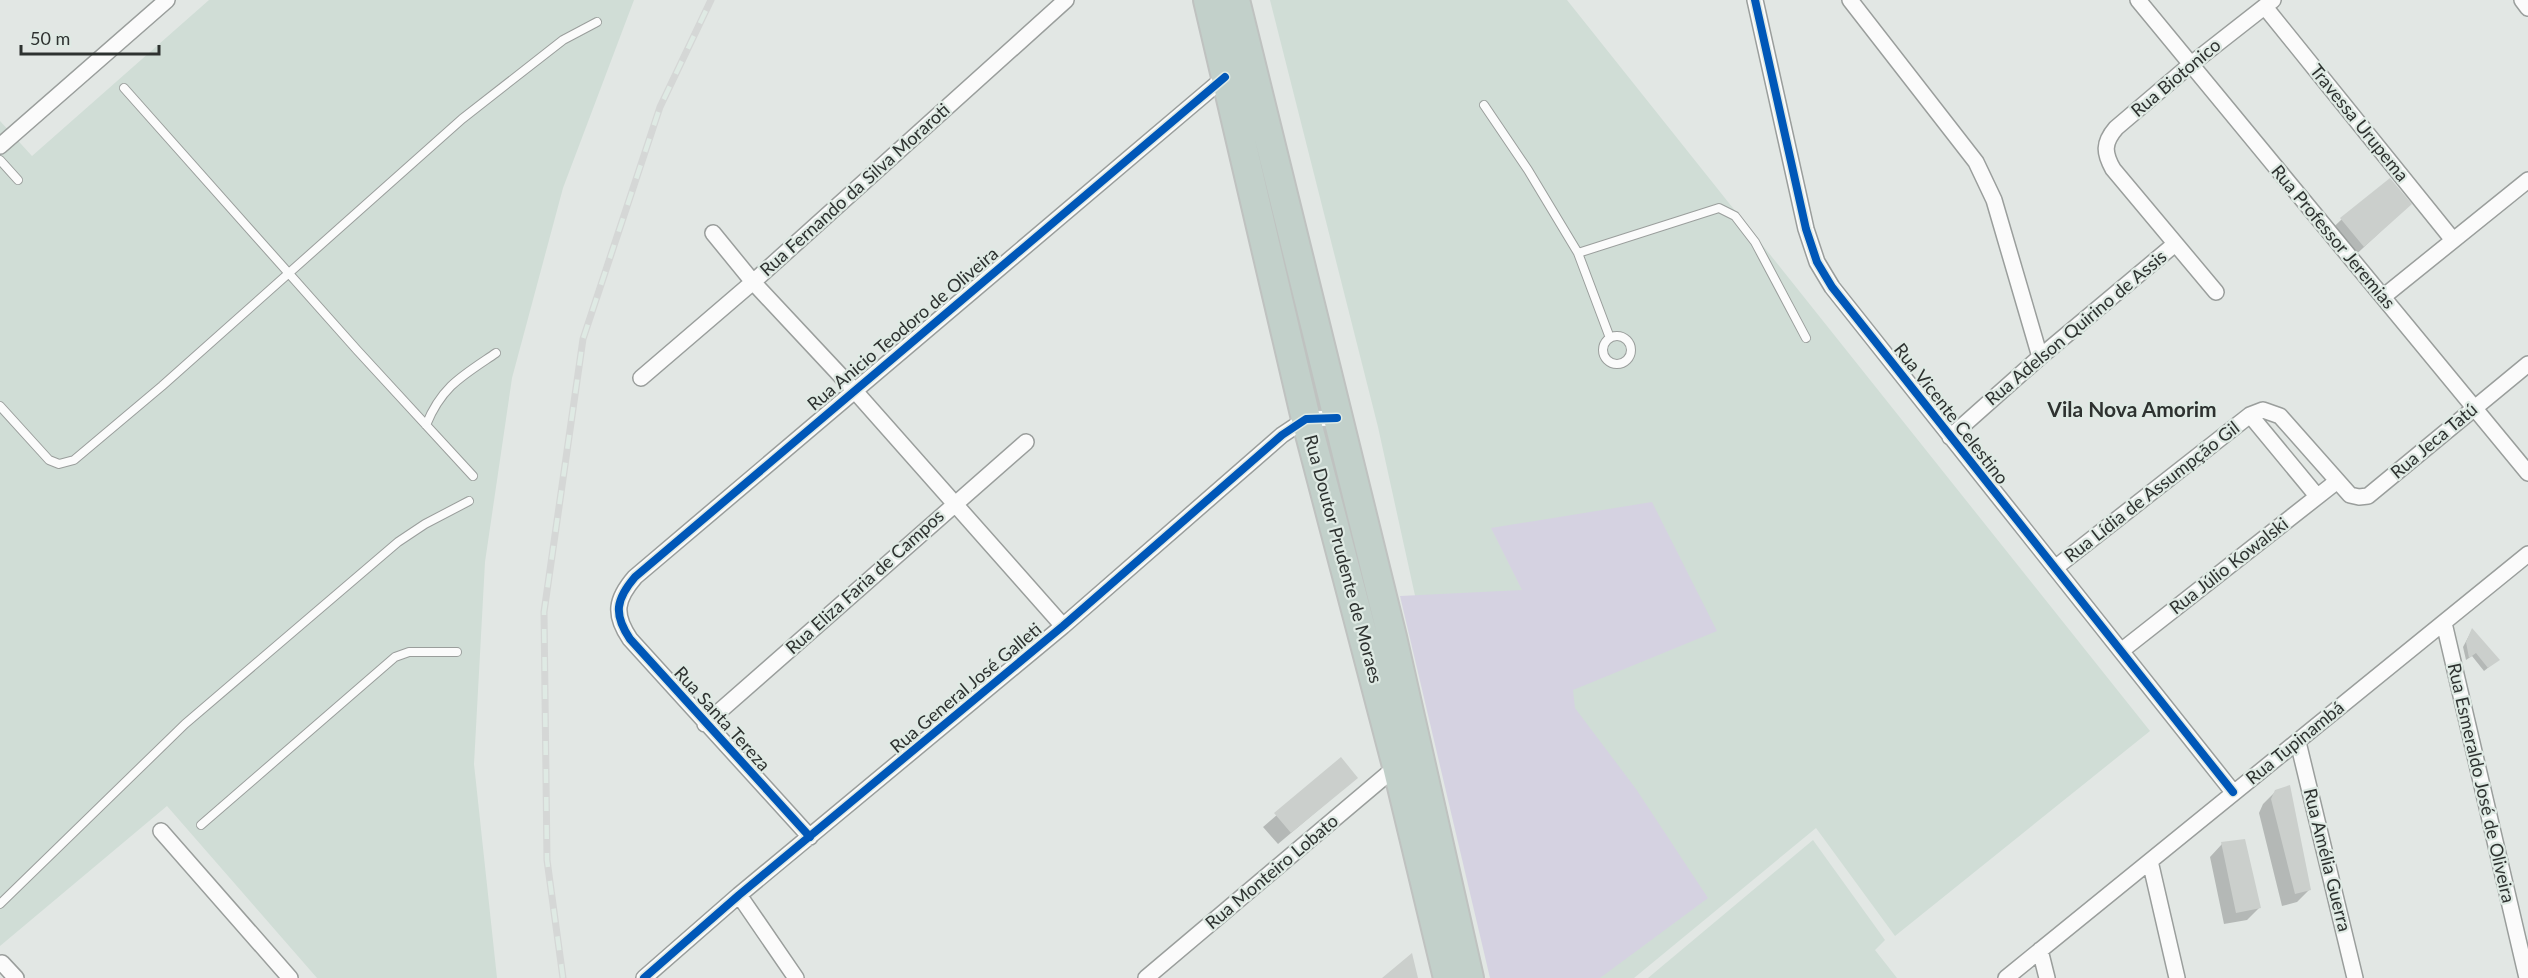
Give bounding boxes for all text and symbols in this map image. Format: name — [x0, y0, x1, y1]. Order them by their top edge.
scale bar — [21, 18, 159, 56]
text: 50 m — [30, 27, 70, 49]
street label: Rua Biotonico — [2126, 33, 2225, 121]
street label: Travessa Urupema — [2306, 59, 2414, 185]
street label: Rua Fernando da Silva Moraroti — [755, 98, 954, 280]
street label: Rua Professor Jeremias — [2267, 160, 2401, 313]
street label: Rua Anicio Teodoro de Oliveira — [802, 242, 1002, 415]
street label: Rua Adelson Quirino de Assis — [1980, 245, 2171, 410]
street label: Rua Vicente Celestino — [1890, 338, 2014, 488]
district label: Vila Nova Amorim — [2046, 396, 2217, 421]
street label: Rua Jeca Tatú — [2386, 398, 2481, 483]
street label: Rua Lídia de Assumpção Gil — [2059, 416, 2243, 566]
street label: Rua Doutor Prudente de Moraes — [1300, 432, 1388, 686]
street label: Rua Eliza Faria de Campos — [781, 504, 948, 658]
street label: Rua Júlio Kowalski — [2165, 512, 2292, 618]
street label: Rua General José Galleti — [885, 618, 1045, 757]
street label: Rua Santa Tereza — [670, 661, 775, 775]
street label: Rua Esmeraldo José de Oliveira — [2444, 661, 2520, 905]
street label: Rua Tupinambá — [2241, 696, 2348, 789]
street label: Rua Amélia Guerra — [2300, 786, 2356, 934]
street label: Rua Monteiro Lobato — [1200, 809, 1342, 933]

